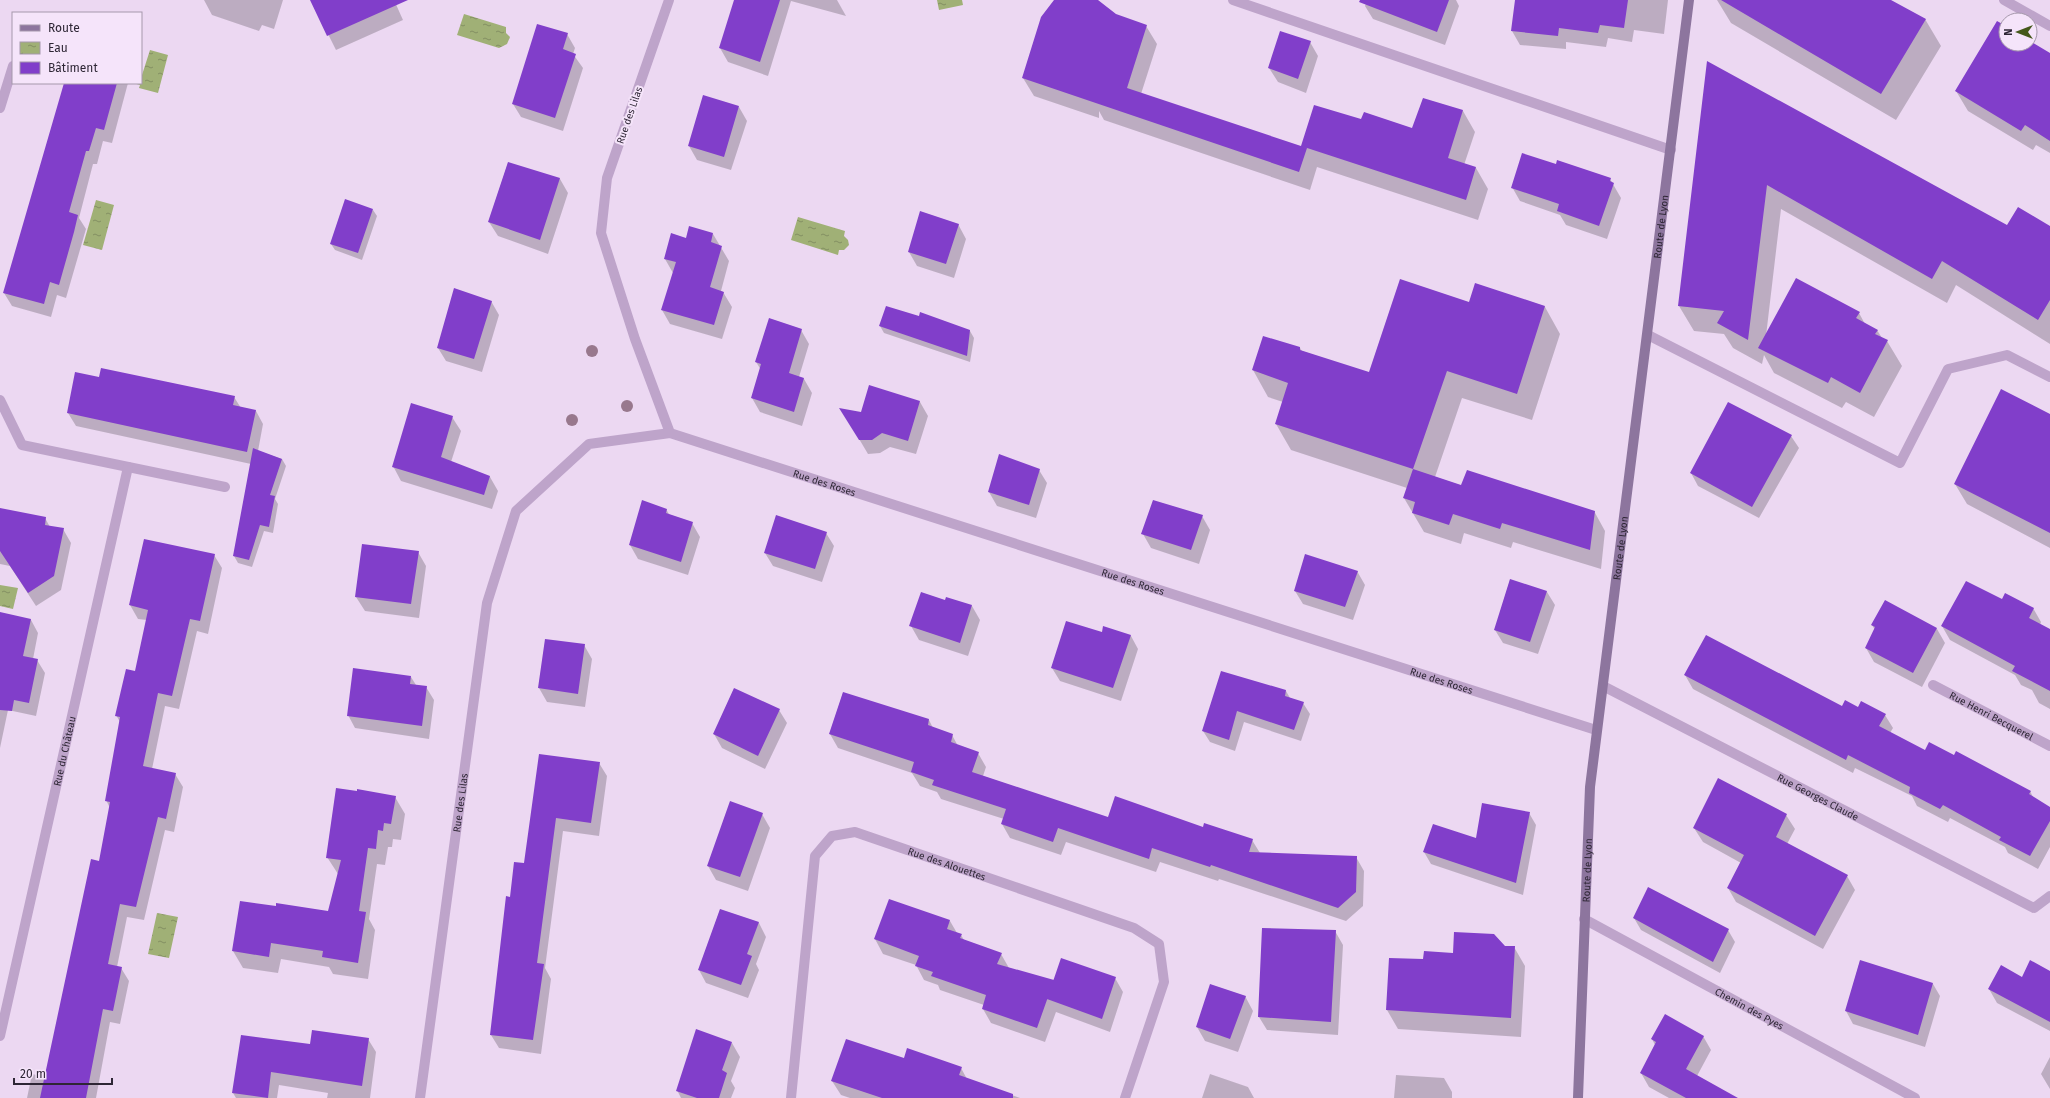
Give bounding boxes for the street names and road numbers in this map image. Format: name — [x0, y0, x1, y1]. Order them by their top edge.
street label: Rue des Lilas — [615, 85, 645, 145]
street label: Route de Lyon — [1652, 194, 1671, 259]
street label: Rue des Roses — [791, 468, 857, 499]
street label: Route de Lyon — [1611, 516, 1631, 581]
street label: Rue des Roses — [1100, 567, 1166, 598]
street label: Rue des Roses — [1408, 666, 1474, 697]
street label: Rue Henri Becquerel — [1947, 690, 2035, 743]
street label: Rue du Château — [51, 715, 79, 787]
street label: Rue des Lilas — [451, 772, 471, 833]
street label: Rue Georges Claude — [1775, 772, 1861, 824]
street label: Route de Lyon — [1581, 838, 1595, 902]
street label: Rue des Alouettes — [906, 846, 988, 884]
street label: Chemin des Pyes — [1712, 986, 1786, 1033]

